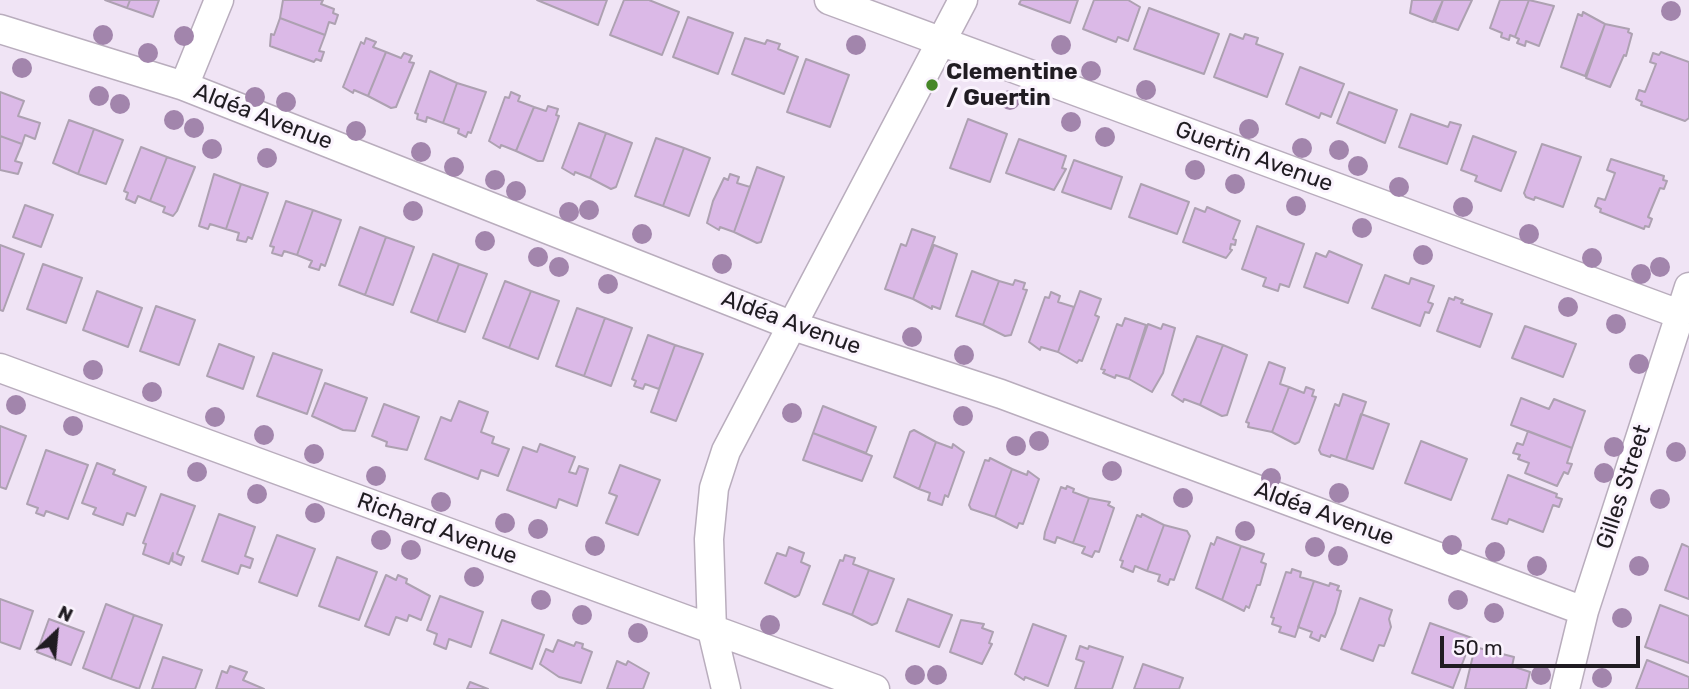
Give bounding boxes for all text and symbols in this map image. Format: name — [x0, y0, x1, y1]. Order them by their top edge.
place label: Clementine / Guertin — [946, 58, 1078, 112]
marker: Clementine / Guertin — [924, 77, 940, 93]
street label: Aldéa Avenue — [190, 78, 336, 156]
street label: Guertin Avenue — [1171, 116, 1337, 198]
street label: Aldéa Avenue — [717, 285, 865, 361]
street label: Gilles Street — [1591, 421, 1657, 553]
street label: Aldéa Avenue — [1250, 476, 1398, 552]
street label: Richard Avenue — [353, 487, 521, 571]
north arrow — [21, 598, 91, 668]
text: N — [54, 600, 77, 627]
scale bar — [1444, 622, 1644, 666]
text: 50 m — [1453, 635, 1503, 660]

